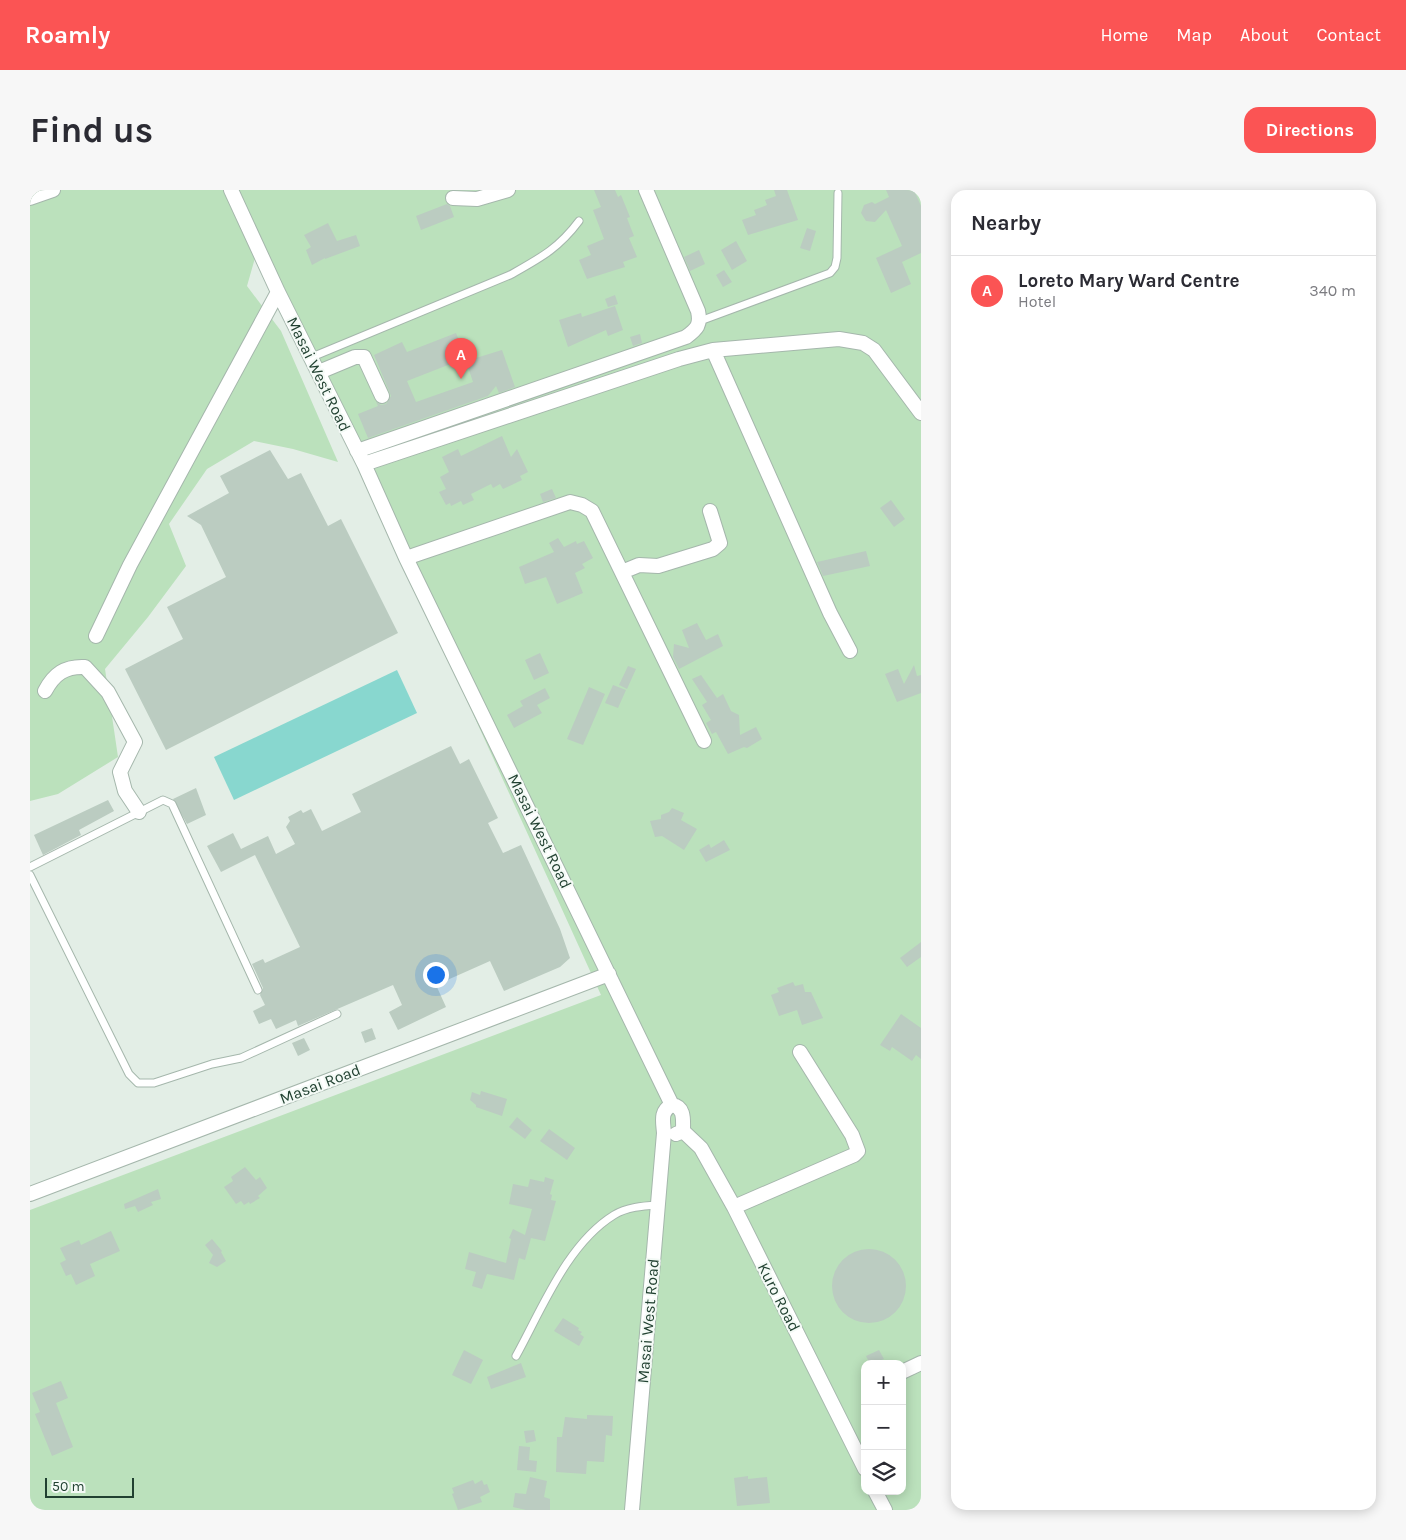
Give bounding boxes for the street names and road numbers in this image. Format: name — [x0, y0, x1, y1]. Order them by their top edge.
street label: Masai West Road — [283, 314, 355, 434]
street label: Masai West Road — [504, 771, 576, 891]
street label: Masai Road — [277, 1060, 363, 1108]
street label: Masai West Road — [633, 1258, 663, 1384]
street label: Kuro Road — [754, 1259, 804, 1335]

